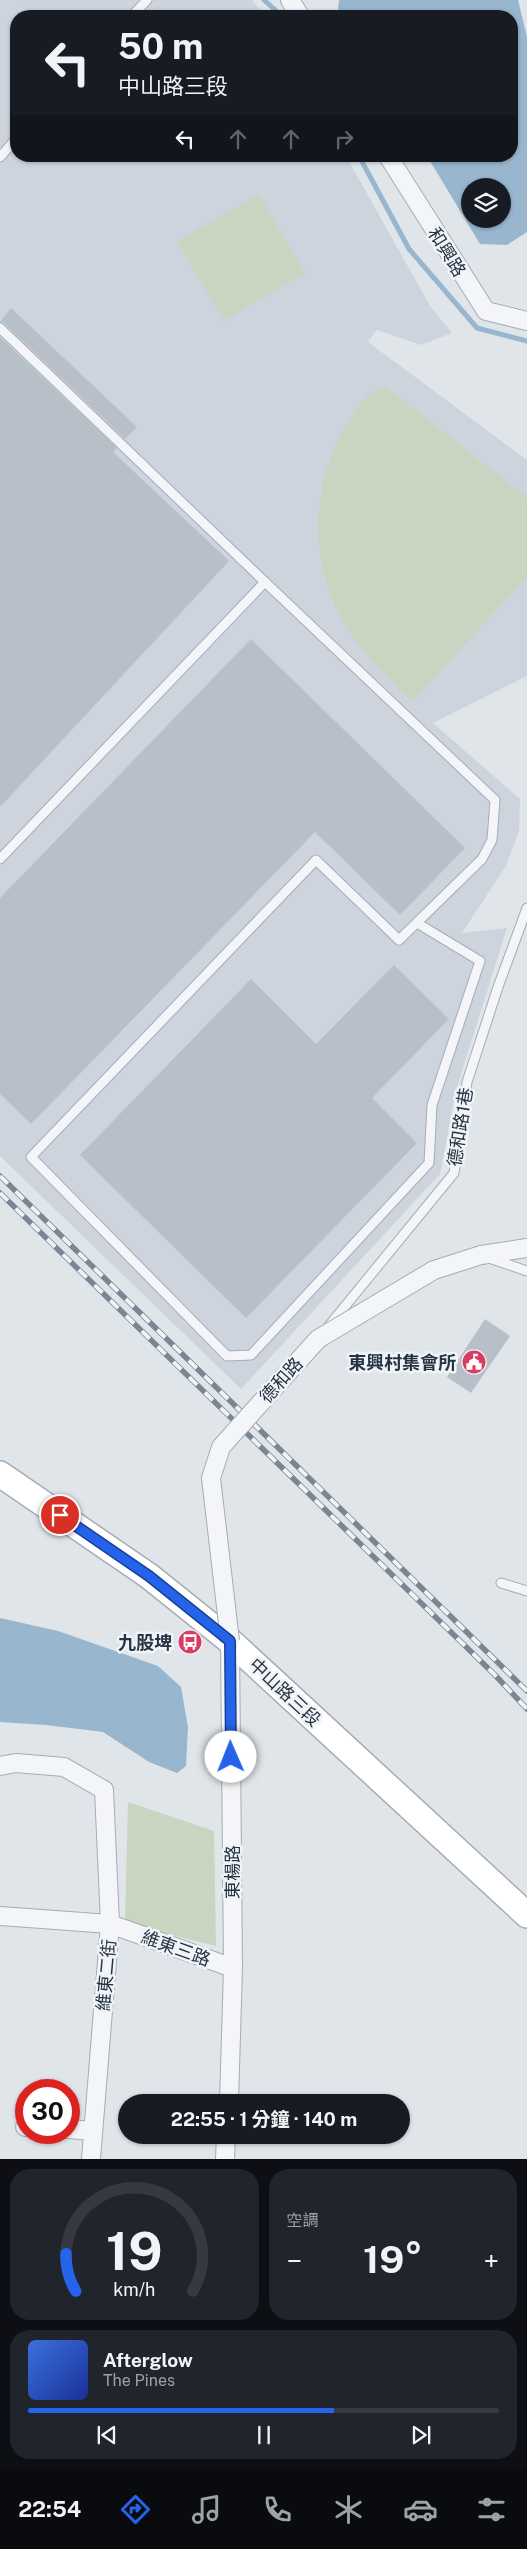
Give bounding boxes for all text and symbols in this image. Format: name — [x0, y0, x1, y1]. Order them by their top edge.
text: 50 m — [118, 26, 203, 67]
icon: left — [35, 30, 100, 95]
text: 中山路三段 — [118, 73, 228, 99]
icon: left — [171, 125, 199, 153]
icon: ahead — [224, 125, 252, 153]
icon: ahead — [277, 125, 305, 153]
icon: right — [330, 125, 358, 153]
map controls — [461, 178, 511, 228]
button: layers — [461, 178, 511, 228]
street label: 和興路 — [424, 224, 470, 280]
street label: 德和路1巷 — [443, 1086, 477, 1168]
public building icon: 東興村集會所 — [461, 1349, 487, 1375]
place label: 東興村集會所 — [348, 1352, 456, 1373]
street label: 德和路 — [255, 1353, 307, 1407]
pin — [39, 1494, 81, 1536]
icon: arrive — [46, 1501, 74, 1529]
bus stop icon: 九股埤 — [177, 1629, 203, 1655]
place label: 九股埤 — [118, 1632, 172, 1653]
street label: 中山路三段 — [245, 1654, 325, 1730]
position arrow — [204, 1730, 256, 1782]
street label: 東楊路 — [222, 1845, 243, 1899]
street label: 維東三路 — [139, 1926, 213, 1970]
street label: 維東二街 — [92, 1938, 120, 2012]
speed limit sign: 30 — [15, 2079, 80, 2144]
text: 22:55 · 1 分鐘 · 140 m — [171, 2108, 357, 2130]
text: 空調 — [287, 2211, 319, 2230]
text: 19 — [106, 2221, 163, 2282]
text: 19° — [363, 2237, 422, 2282]
text: − — [287, 2244, 302, 2277]
text: + — [483, 2244, 499, 2277]
text: km/h — [113, 2279, 155, 2300]
text: Afterglow — [103, 2349, 193, 2371]
text: The Pines — [103, 2371, 175, 2390]
icon: previous — [93, 2421, 121, 2449]
icon: pause — [250, 2421, 278, 2449]
icon: next — [407, 2421, 435, 2449]
icon: directions — [118, 2492, 153, 2527]
icon: music — [189, 2492, 224, 2527]
icon: phone — [260, 2492, 295, 2527]
icon: climate — [331, 2492, 366, 2527]
icon: car — [403, 2492, 438, 2527]
icon: filters — [474, 2492, 509, 2527]
text: 22:54 — [18, 2496, 81, 2522]

